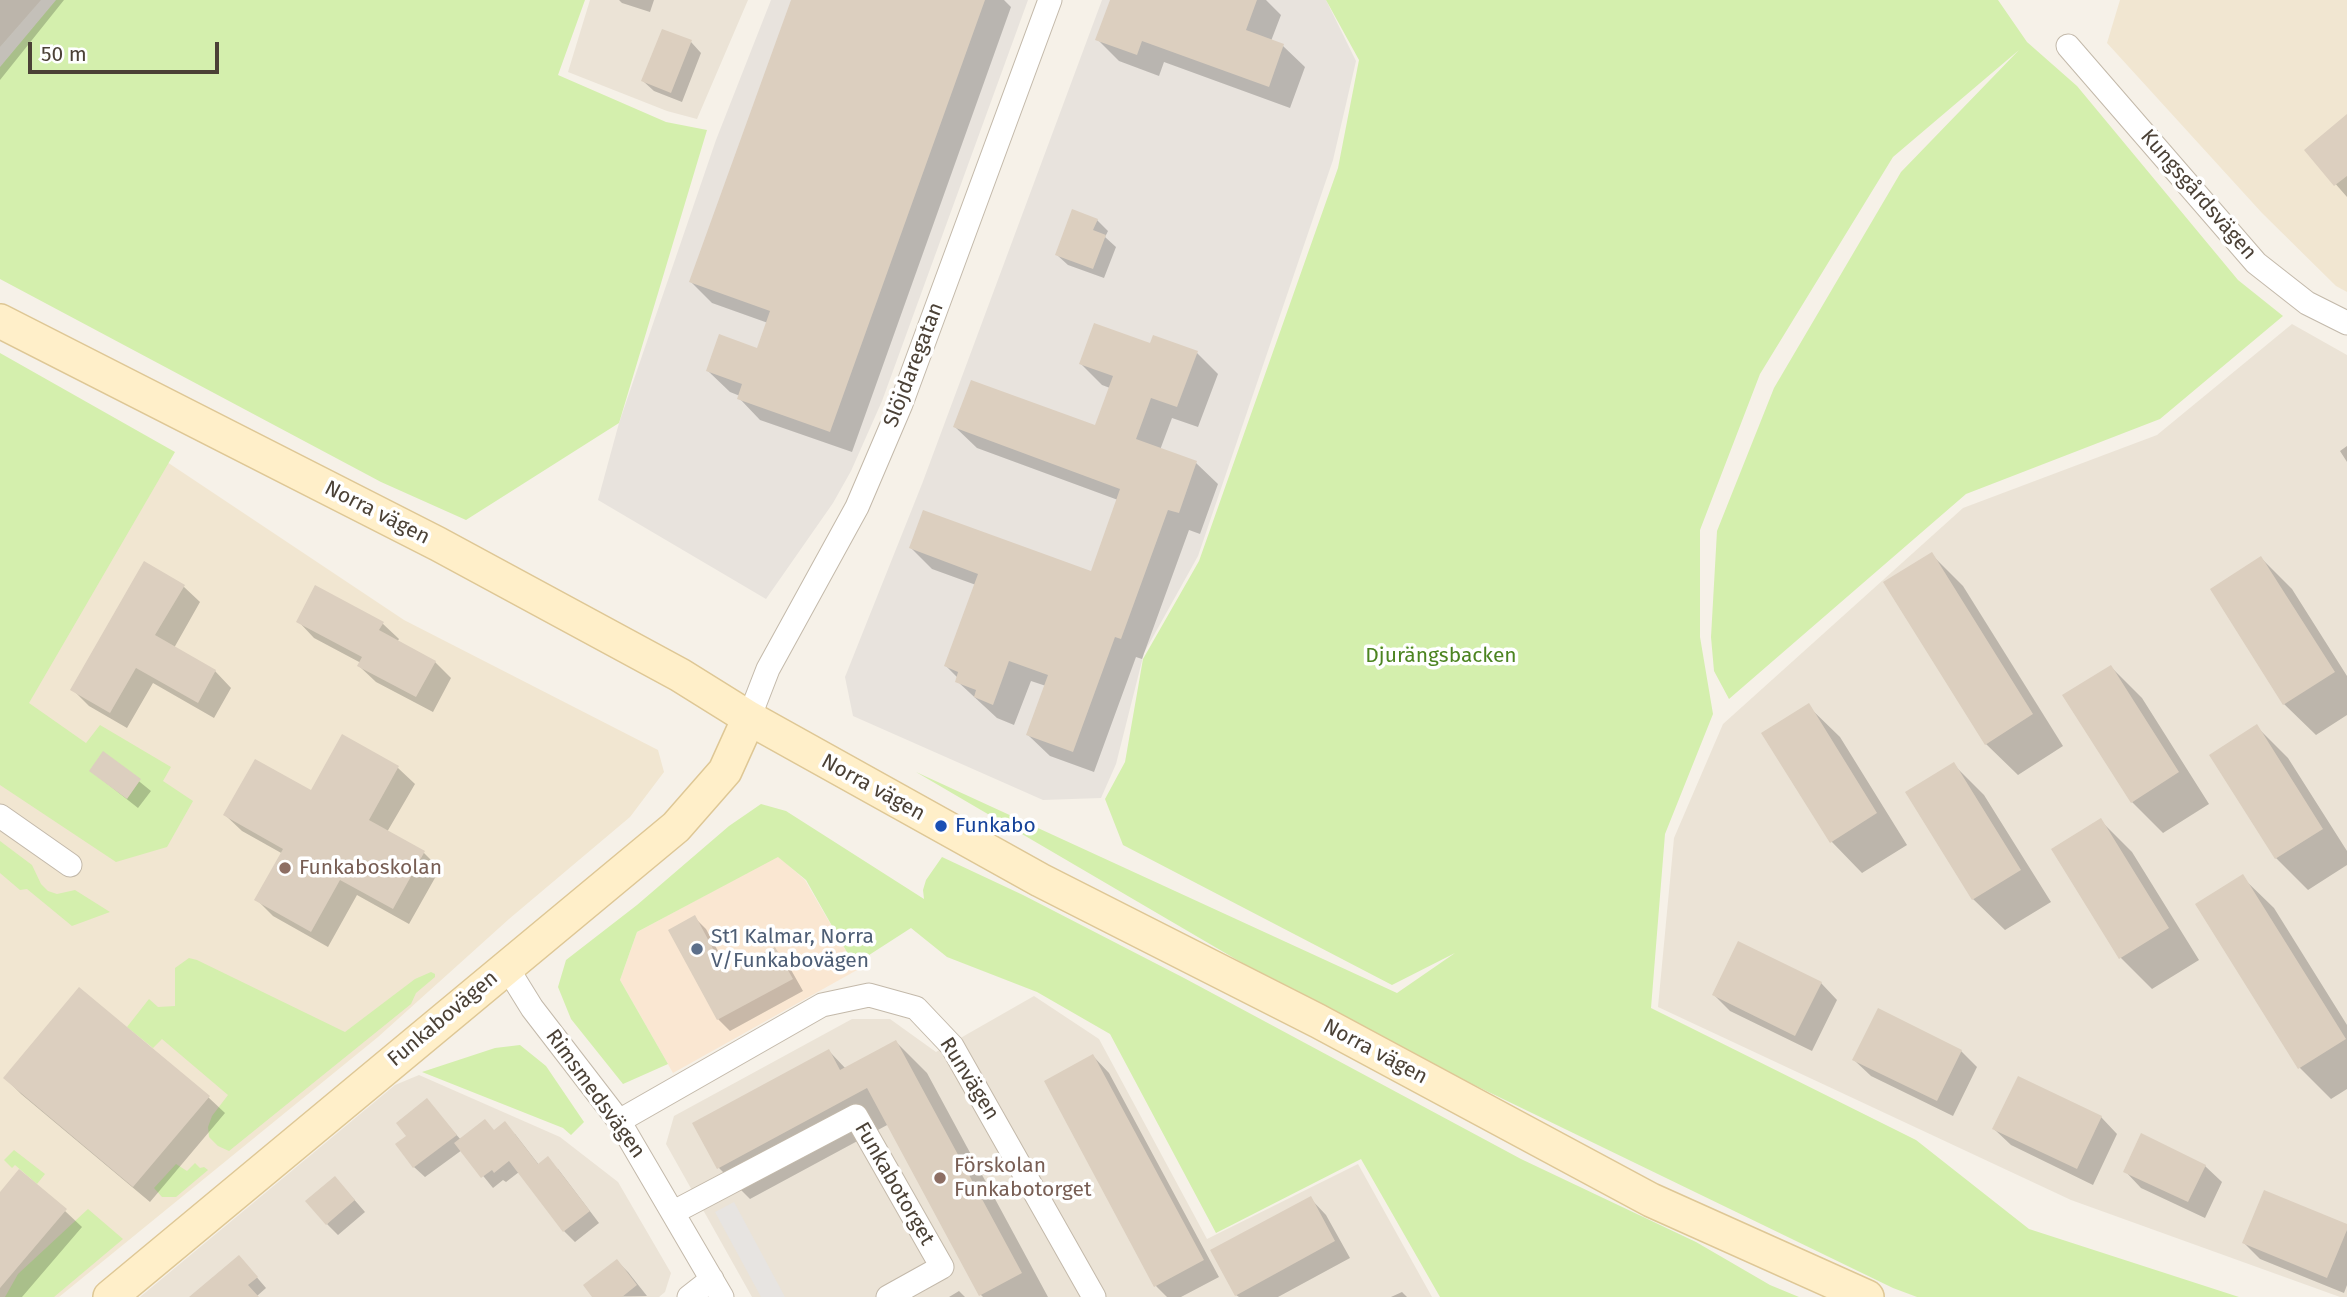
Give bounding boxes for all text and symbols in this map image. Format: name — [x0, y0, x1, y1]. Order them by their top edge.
scale bar — [32, 28, 222, 72]
text: 50 m — [41, 41, 87, 67]
street label: Kungsgårdsvägen — [2135, 125, 2261, 265]
street label: Slöjdaregatan — [879, 299, 949, 431]
street label: Norra vägen — [320, 476, 434, 550]
park label: Djurängsbacken — [1365, 643, 1517, 669]
street label: Norra vägen — [817, 749, 929, 827]
place label: Funkabo — [955, 813, 1036, 839]
marker: Funkabo — [933, 818, 949, 834]
place label: Funkaboskolan — [299, 855, 442, 881]
marker: Funkaboskolan — [277, 860, 293, 876]
place label: St1 Kalmar, Norra V/Funkabovägen — [711, 924, 874, 974]
marker: St1 Kalmar, Norra V/Funkabovägen — [689, 941, 705, 957]
street label: Funkabovägen — [383, 966, 503, 1072]
street label: Norra vägen — [1318, 1014, 1432, 1090]
street label: Rimsmedsvägen — [540, 1025, 650, 1163]
street label: Runvägen — [934, 1033, 1004, 1125]
street label: Funkabotorget — [849, 1118, 939, 1250]
place label: Förskolan Funkabotorget — [954, 1153, 1092, 1203]
marker: Förskolan Funkabotorget — [932, 1170, 948, 1186]

